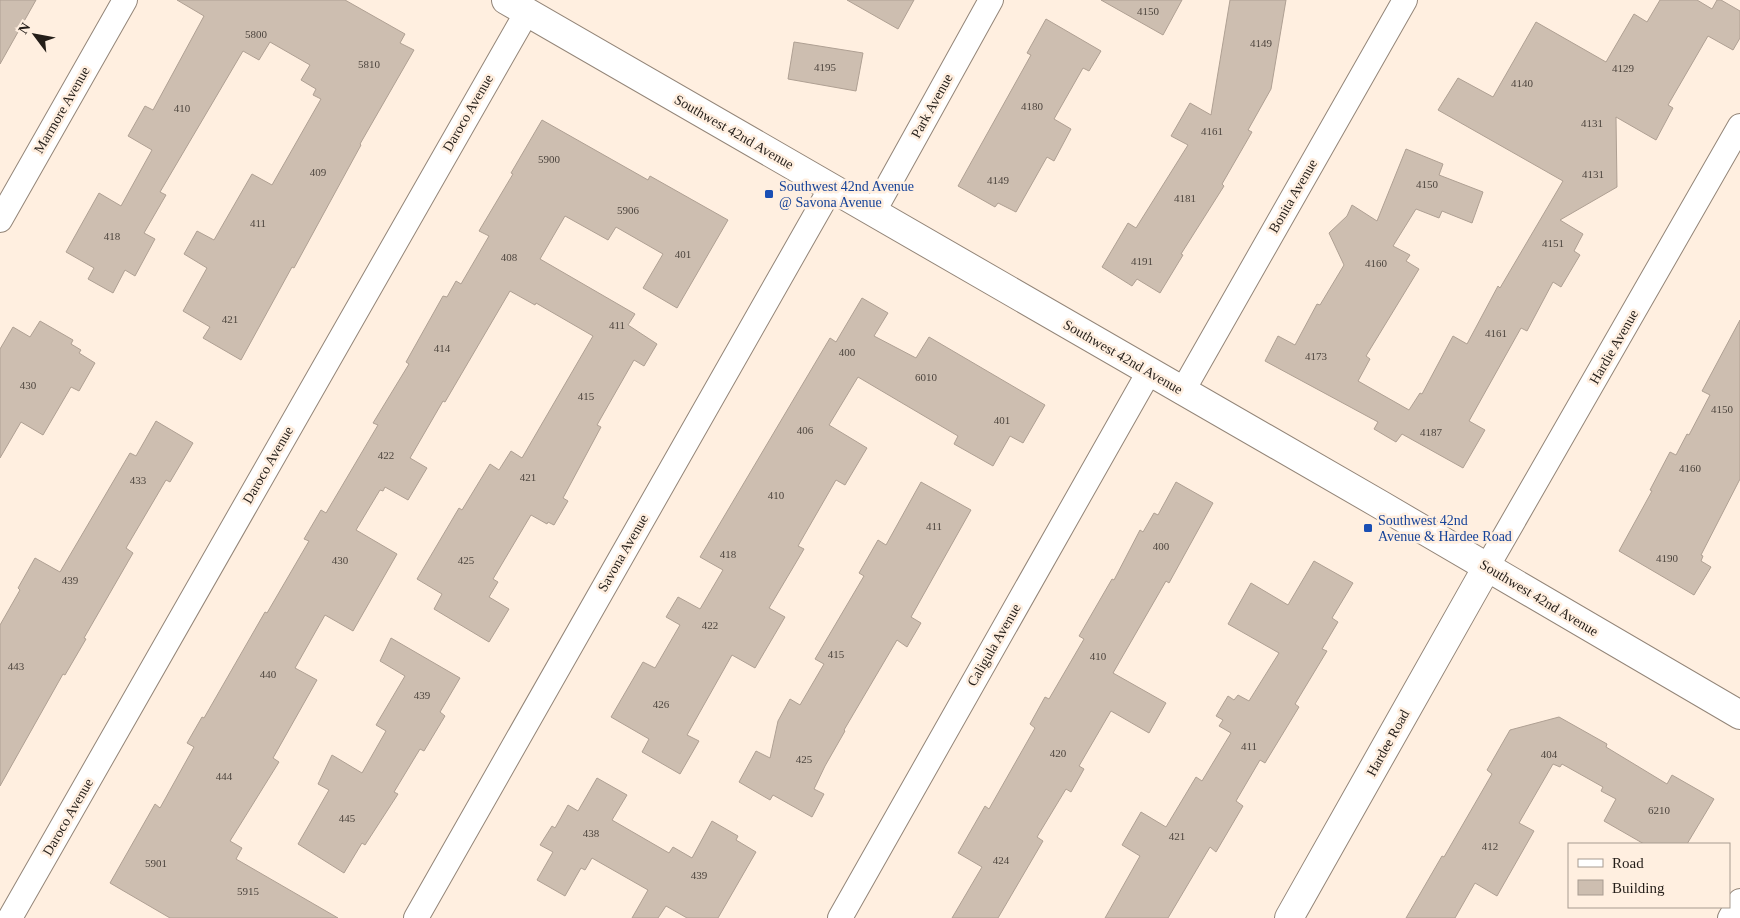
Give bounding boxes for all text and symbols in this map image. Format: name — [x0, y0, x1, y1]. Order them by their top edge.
house number: 4150 — [1137, 5, 1160, 17]
north arrow — [10, 10, 60, 60]
text: N — [15, 20, 33, 37]
house number: 5800 — [245, 28, 268, 40]
house number: 4149 — [1250, 37, 1273, 49]
house number: 5810 — [358, 58, 381, 70]
house number: 4195 — [814, 61, 837, 73]
house number: 4129 — [1612, 62, 1635, 74]
street label: Marmore Avenue — [31, 64, 93, 156]
street label: Park Avenue — [908, 71, 956, 141]
street label: Daroco Avenue — [440, 72, 496, 154]
house number: 4140 — [1511, 77, 1534, 89]
street label: Southwest 42nd Avenue — [672, 92, 796, 172]
house number: 4180 — [1021, 100, 1044, 112]
house number: 410 — [174, 102, 191, 114]
house number: 4131 — [1581, 117, 1603, 129]
house number: 4161 — [1201, 125, 1223, 137]
house number: 5900 — [538, 153, 561, 165]
street label: Bonita Avenue — [1266, 156, 1320, 236]
house number: 409 — [310, 166, 327, 178]
house number: 4131 — [1582, 168, 1604, 180]
house number: 4149 — [987, 174, 1010, 186]
house number: 4150 — [1416, 178, 1439, 190]
place label: Southwest 42nd Avenue @ Savona Avenue — [779, 179, 914, 210]
marker: Southwest 42nd Avenue @ Savona Avenue — [763, 188, 775, 200]
house number: 4181 — [1174, 192, 1196, 204]
house number: 5906 — [617, 204, 640, 216]
house number: 411 — [250, 217, 266, 229]
house number: 418 — [104, 230, 121, 242]
house number: 4151 — [1542, 237, 1564, 249]
house number: 401 — [675, 248, 691, 260]
house number: 408 — [501, 251, 518, 263]
house number: 4191 — [1131, 255, 1153, 267]
house number: 4160 — [1365, 257, 1388, 269]
street label: Hardie Avenue — [1587, 307, 1641, 387]
house number: 421 — [222, 313, 238, 325]
street label: Southwest 42nd Avenue — [1061, 317, 1185, 397]
house number: 411 — [609, 319, 625, 331]
house number: 4161 — [1485, 327, 1507, 339]
house number: 414 — [434, 342, 451, 354]
house number: 400 — [839, 346, 856, 358]
house number: 4173 — [1305, 350, 1328, 362]
house number: 6010 — [915, 371, 938, 383]
house number: 430 — [20, 379, 37, 391]
house number: 415 — [578, 390, 595, 402]
house number: 4150 — [1711, 403, 1734, 415]
house number: 401 — [994, 414, 1010, 426]
street label: Daroco Avenue — [240, 424, 296, 506]
house number: 406 — [797, 424, 814, 436]
house number: 4187 — [1420, 426, 1443, 438]
house number: 422 — [378, 449, 394, 461]
house number: 4160 — [1679, 462, 1702, 474]
house number: 421 — [520, 471, 536, 483]
house number: 433 — [130, 474, 147, 486]
house number: 410 — [768, 489, 785, 501]
street label: Savona Avenue — [595, 512, 651, 594]
place label: Southwest 42nd Avenue & Hardee Road — [1378, 513, 1512, 544]
house number: 411 — [926, 520, 942, 532]
marker: Southwest 42nd Avenue & Hardee Road — [1362, 522, 1374, 534]
house number: 400 — [1153, 540, 1170, 552]
house number: 418 — [720, 548, 737, 560]
house number: 4190 — [1656, 552, 1679, 564]
house number: 430 — [332, 554, 349, 566]
house number: 425 — [458, 554, 475, 566]
street label: Southwest 42nd Avenue — [1477, 557, 1601, 639]
house number: 439 — [62, 574, 79, 586]
street label: Caligula Avenue — [964, 601, 1024, 689]
house number: 422 — [702, 619, 718, 631]
house number: 415 — [828, 648, 845, 660]
house number: 410 — [1090, 650, 1107, 662]
house number: 443 — [8, 660, 25, 672]
house number: 440 — [260, 668, 277, 680]
house number: 439 — [414, 689, 431, 701]
house number: 426 — [653, 698, 670, 710]
street label: Hardee Road — [1364, 707, 1412, 779]
house number: 411 — [1241, 740, 1257, 752]
house number: 420 — [1050, 747, 1067, 759]
house number: 404 — [1541, 748, 1558, 760]
house number: 425 — [796, 753, 813, 765]
house number: 444 — [216, 770, 233, 782]
street label: Daroco Avenue — [40, 776, 96, 858]
house number: 6210 — [1648, 804, 1671, 816]
house number: 445 — [339, 812, 356, 824]
house number: 438 — [583, 827, 600, 839]
house number: 421 — [1169, 830, 1185, 842]
house number: 412 — [1482, 840, 1498, 852]
legend — [1568, 843, 1730, 908]
house number: 424 — [993, 854, 1010, 866]
text: Road — [1612, 855, 1644, 871]
house number: 5901 — [145, 857, 167, 869]
house number: 439 — [691, 869, 708, 881]
text: Building — [1612, 880, 1665, 896]
house number: 5915 — [237, 885, 260, 897]

